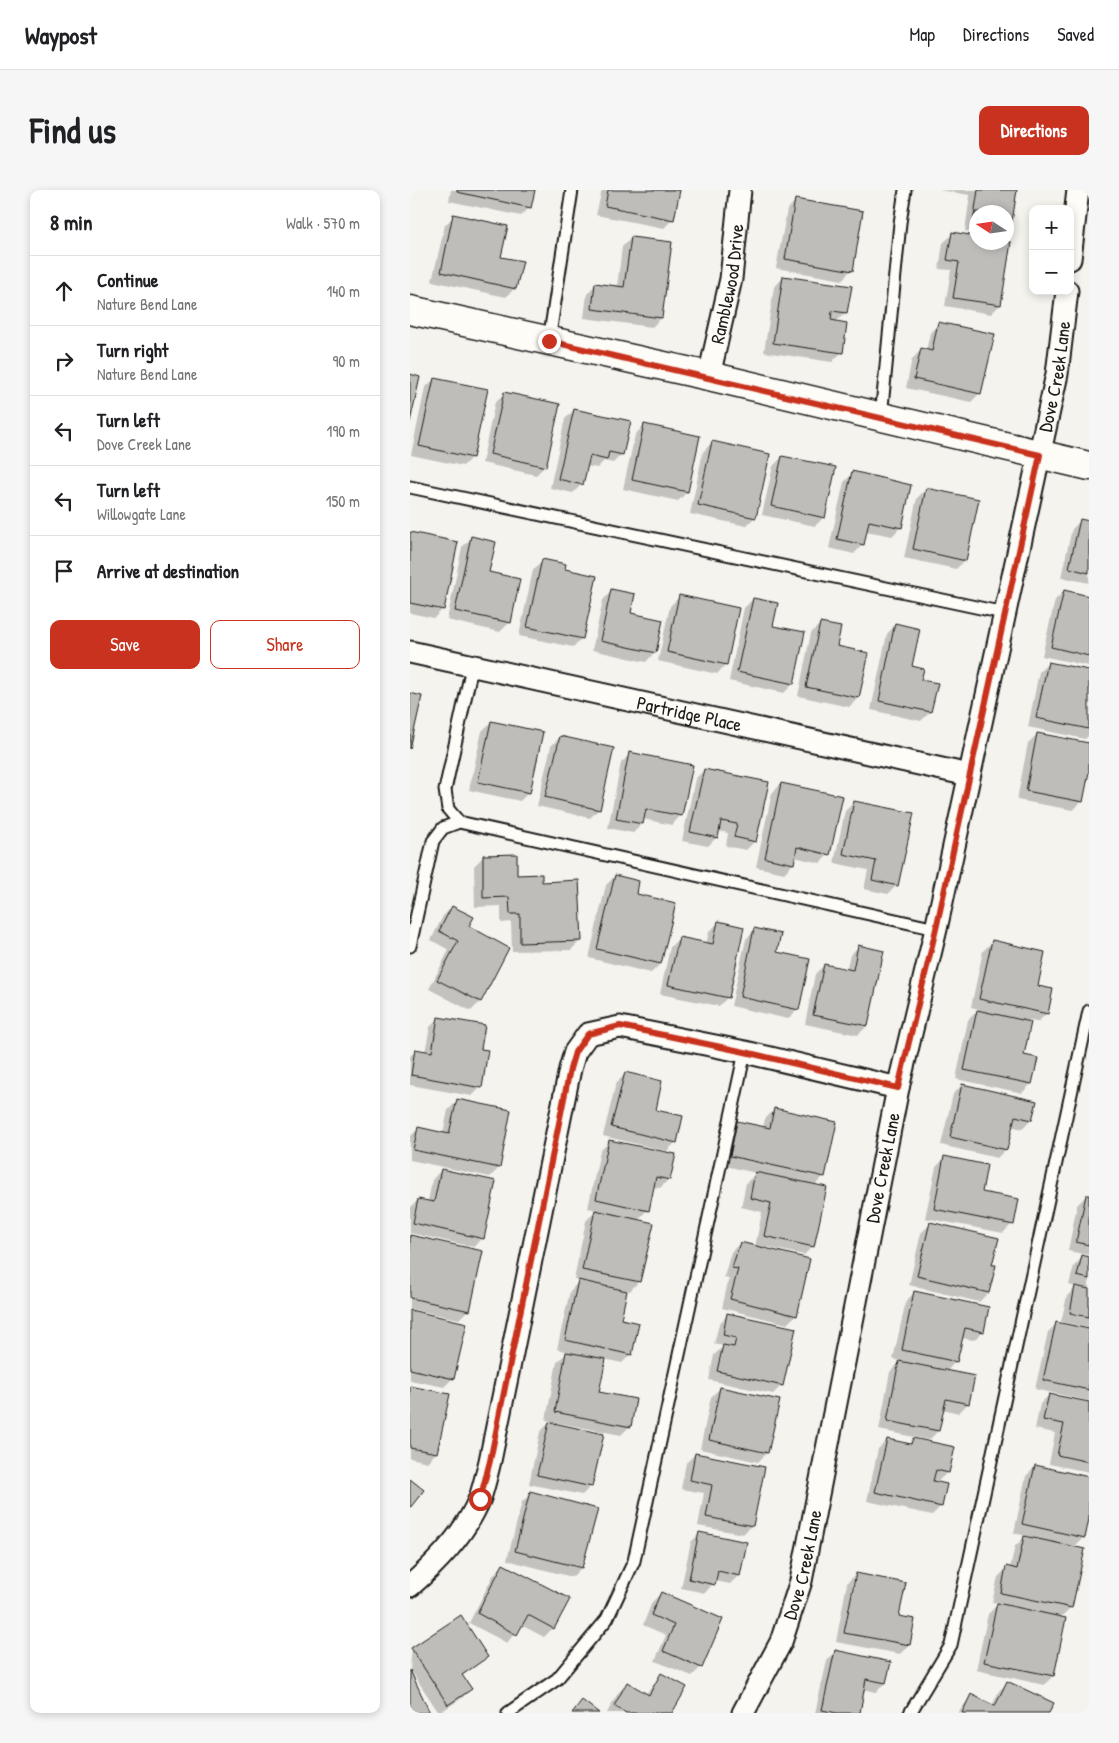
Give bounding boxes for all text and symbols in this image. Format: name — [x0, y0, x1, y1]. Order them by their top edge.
text: Waypost — [25, 19, 97, 51]
text: Map — [910, 22, 935, 47]
text: Directions — [963, 22, 1029, 47]
text: Saved — [1057, 22, 1094, 47]
button: Directions — [979, 106, 1089, 155]
text: Find us — [30, 107, 116, 154]
north arrow — [969, 205, 1014, 250]
map controls — [1029, 205, 1074, 295]
button: + — [1029, 205, 1074, 250]
text: 8 min — [50, 208, 92, 237]
text: Walk · 570 m — [286, 212, 360, 234]
street label: Ramblewood Drive — [704, 222, 750, 346]
button: − — [1029, 250, 1074, 295]
text: Continue — [97, 267, 158, 293]
icon: ahead — [50, 277, 78, 305]
text: 140 m — [326, 280, 360, 302]
text: Nature Bend Lane — [97, 293, 197, 315]
street label: Dove Creek Lane — [1032, 319, 1076, 434]
route end — [538, 330, 561, 353]
text: Turn right — [97, 337, 168, 363]
icon: right — [50, 347, 78, 375]
text: 90 m — [332, 350, 360, 372]
text: Nature Bend Lane — [97, 363, 197, 385]
text: Turn left — [97, 407, 160, 433]
icon: left — [50, 417, 78, 445]
text: 190 m — [327, 420, 360, 442]
text: Dove Creek Lane — [97, 433, 191, 455]
text: Turn left — [97, 477, 160, 503]
icon: left — [50, 487, 78, 515]
text: 150 m — [326, 490, 360, 512]
text: Willowgate Lane — [97, 503, 186, 525]
icon: arrive — [50, 557, 78, 585]
text: Arrive at destination — [97, 558, 239, 584]
button: Save — [50, 620, 200, 669]
button: Share — [210, 620, 360, 669]
street label: Partridge Place — [635, 689, 745, 738]
street label: Dove Creek Lane — [859, 1110, 906, 1225]
route start — [469, 1488, 492, 1511]
street label: Dove Creek Lane — [776, 1507, 828, 1623]

